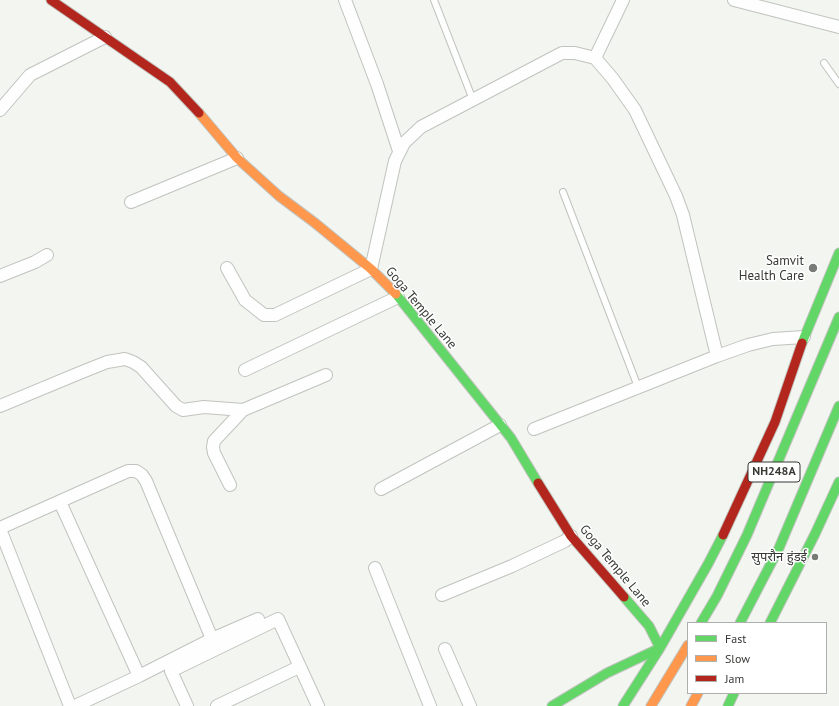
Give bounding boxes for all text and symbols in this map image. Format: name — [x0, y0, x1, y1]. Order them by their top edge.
place label: Samvit Health Care — [739, 253, 804, 284]
marker: Samvit Health Care — [807, 262, 819, 274]
street label: Goga Temple Lane — [382, 264, 460, 352]
road number: NH248A — [748, 462, 800, 482]
street label: Goga Temple Lane — [576, 522, 654, 610]
place label: सुपरौन हुंडई — [751, 549, 807, 565]
marker: सुपरौन हुंडई — [810, 552, 820, 562]
legend — [687, 622, 827, 694]
text: Fast — [725, 631, 746, 646]
text: Slow — [725, 651, 750, 666]
text: Jam — [725, 671, 744, 686]

